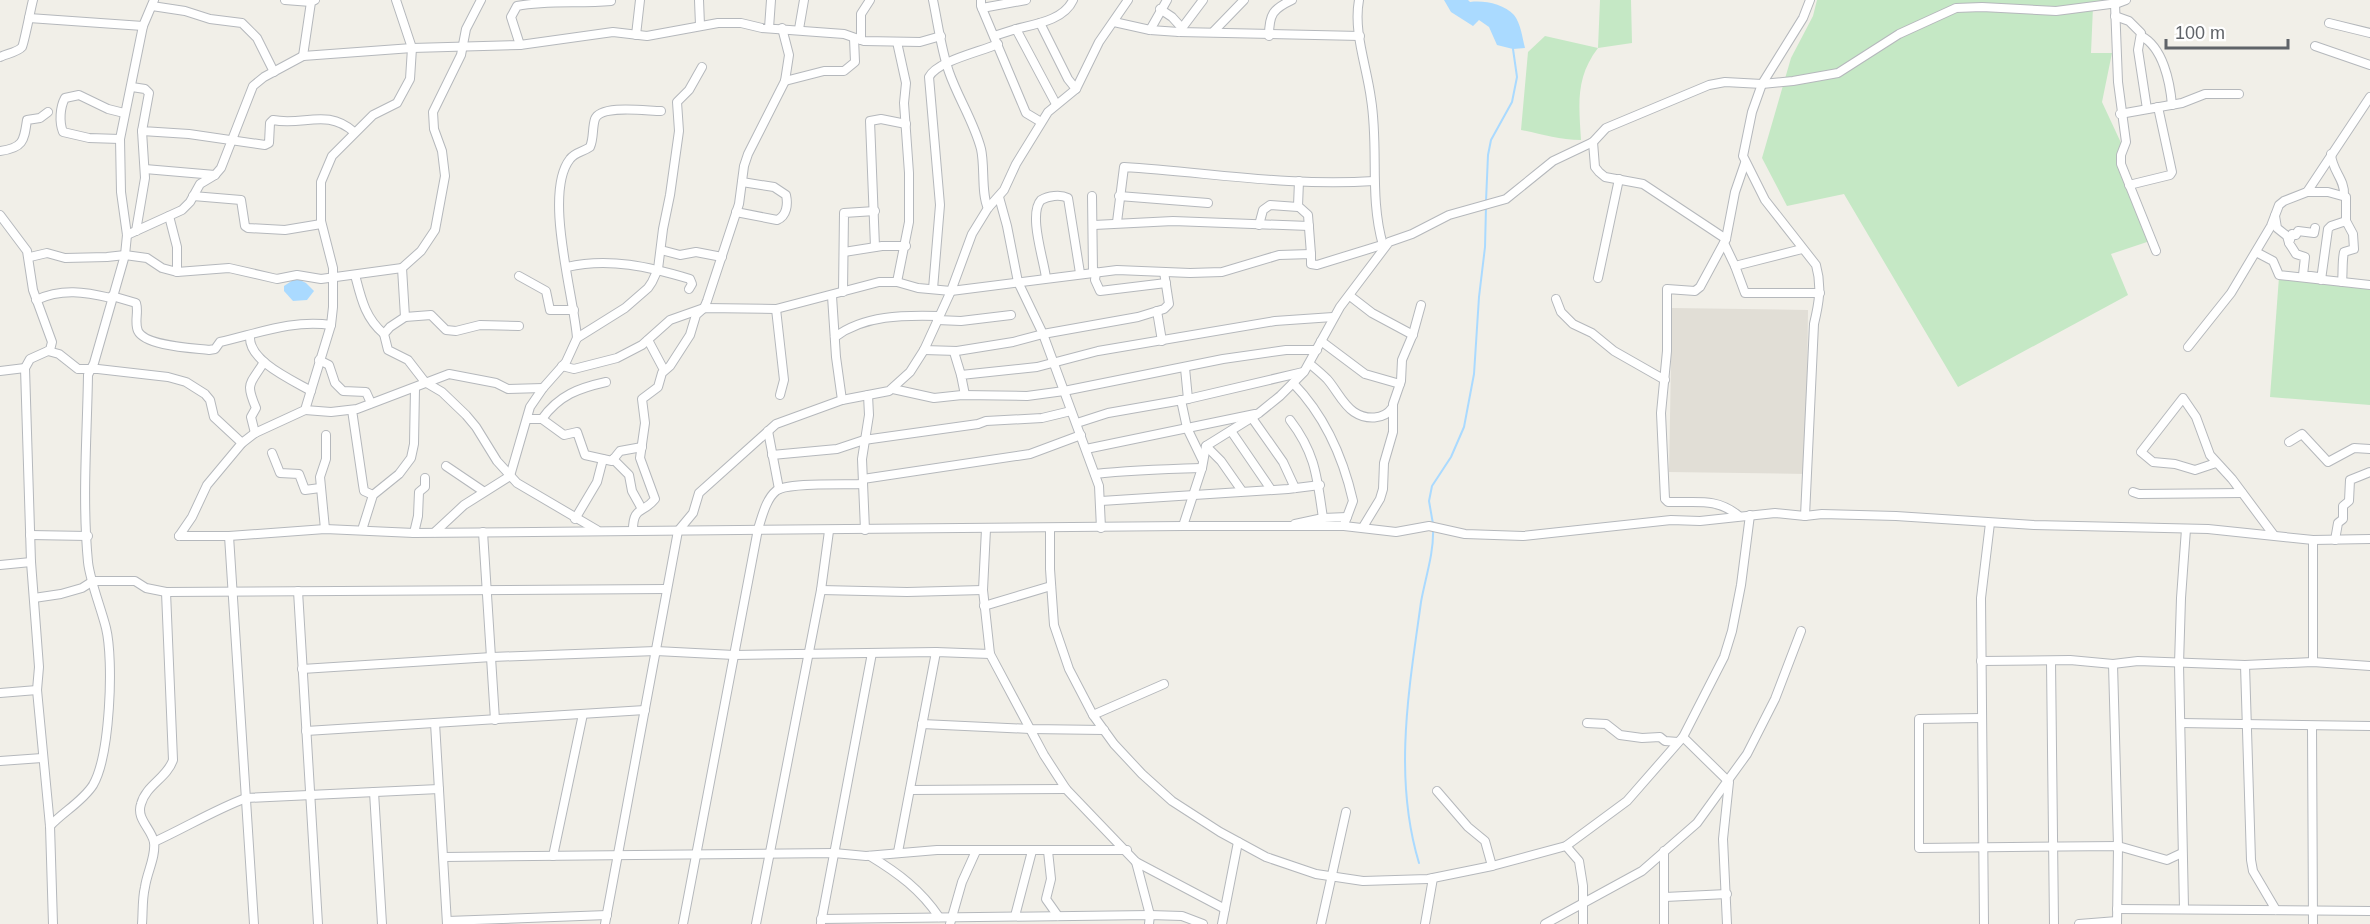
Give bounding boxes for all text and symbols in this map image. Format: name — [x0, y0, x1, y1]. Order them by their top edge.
scale bar — [2166, 12, 2288, 50]
text: 100 m — [2175, 23, 2225, 43]

